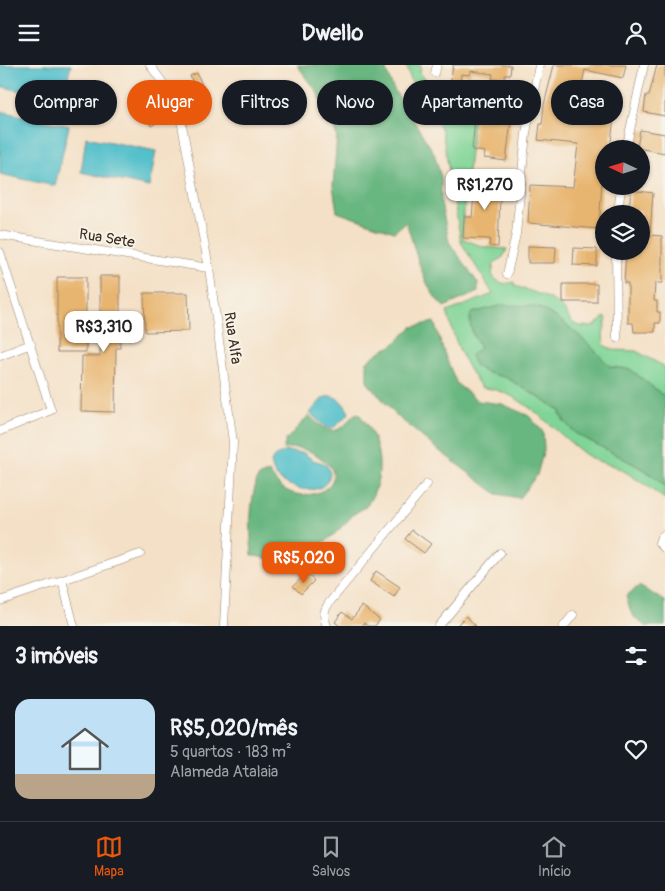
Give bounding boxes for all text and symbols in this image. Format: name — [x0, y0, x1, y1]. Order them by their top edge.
icon: menu — [15, 19, 43, 47]
text: Dwello — [302, 19, 363, 47]
icon: person — [622, 19, 650, 47]
chip: Comprar — [15, 80, 117, 125]
chip: Alugar — [127, 80, 212, 125]
chip: Filtros — [222, 80, 307, 125]
chip: Novo — [317, 80, 393, 125]
chip: Apartamento — [403, 80, 541, 125]
chip: Casa — [551, 80, 623, 125]
north arrow — [595, 140, 650, 195]
map controls — [595, 140, 650, 260]
pin: R$1,270 — [439, 169, 531, 211]
text: R$1,270 — [457, 175, 513, 195]
button: layers — [595, 205, 650, 260]
street label: Rua Sete — [78, 225, 137, 252]
pin: R$3,310 — [58, 311, 150, 353]
street label: Rua Alfa — [219, 311, 246, 365]
text: R$3,310 — [75, 317, 133, 337]
pin: R$5,020 — [258, 541, 350, 584]
text: R$5,020 — [273, 548, 335, 568]
icon: filters — [622, 642, 650, 670]
text: 3 imóveis — [15, 643, 98, 670]
text: R$5,020/mês — [170, 715, 297, 742]
icon: home — [55, 719, 115, 779]
icon: heart — [622, 735, 650, 763]
text: 5 quartos · 183 m² — [170, 742, 292, 762]
text: Alameda Atalaia — [170, 762, 278, 782]
tab: Mapa — [94, 833, 124, 880]
tab: Salvos — [312, 833, 350, 880]
tab: Início — [538, 833, 571, 880]

